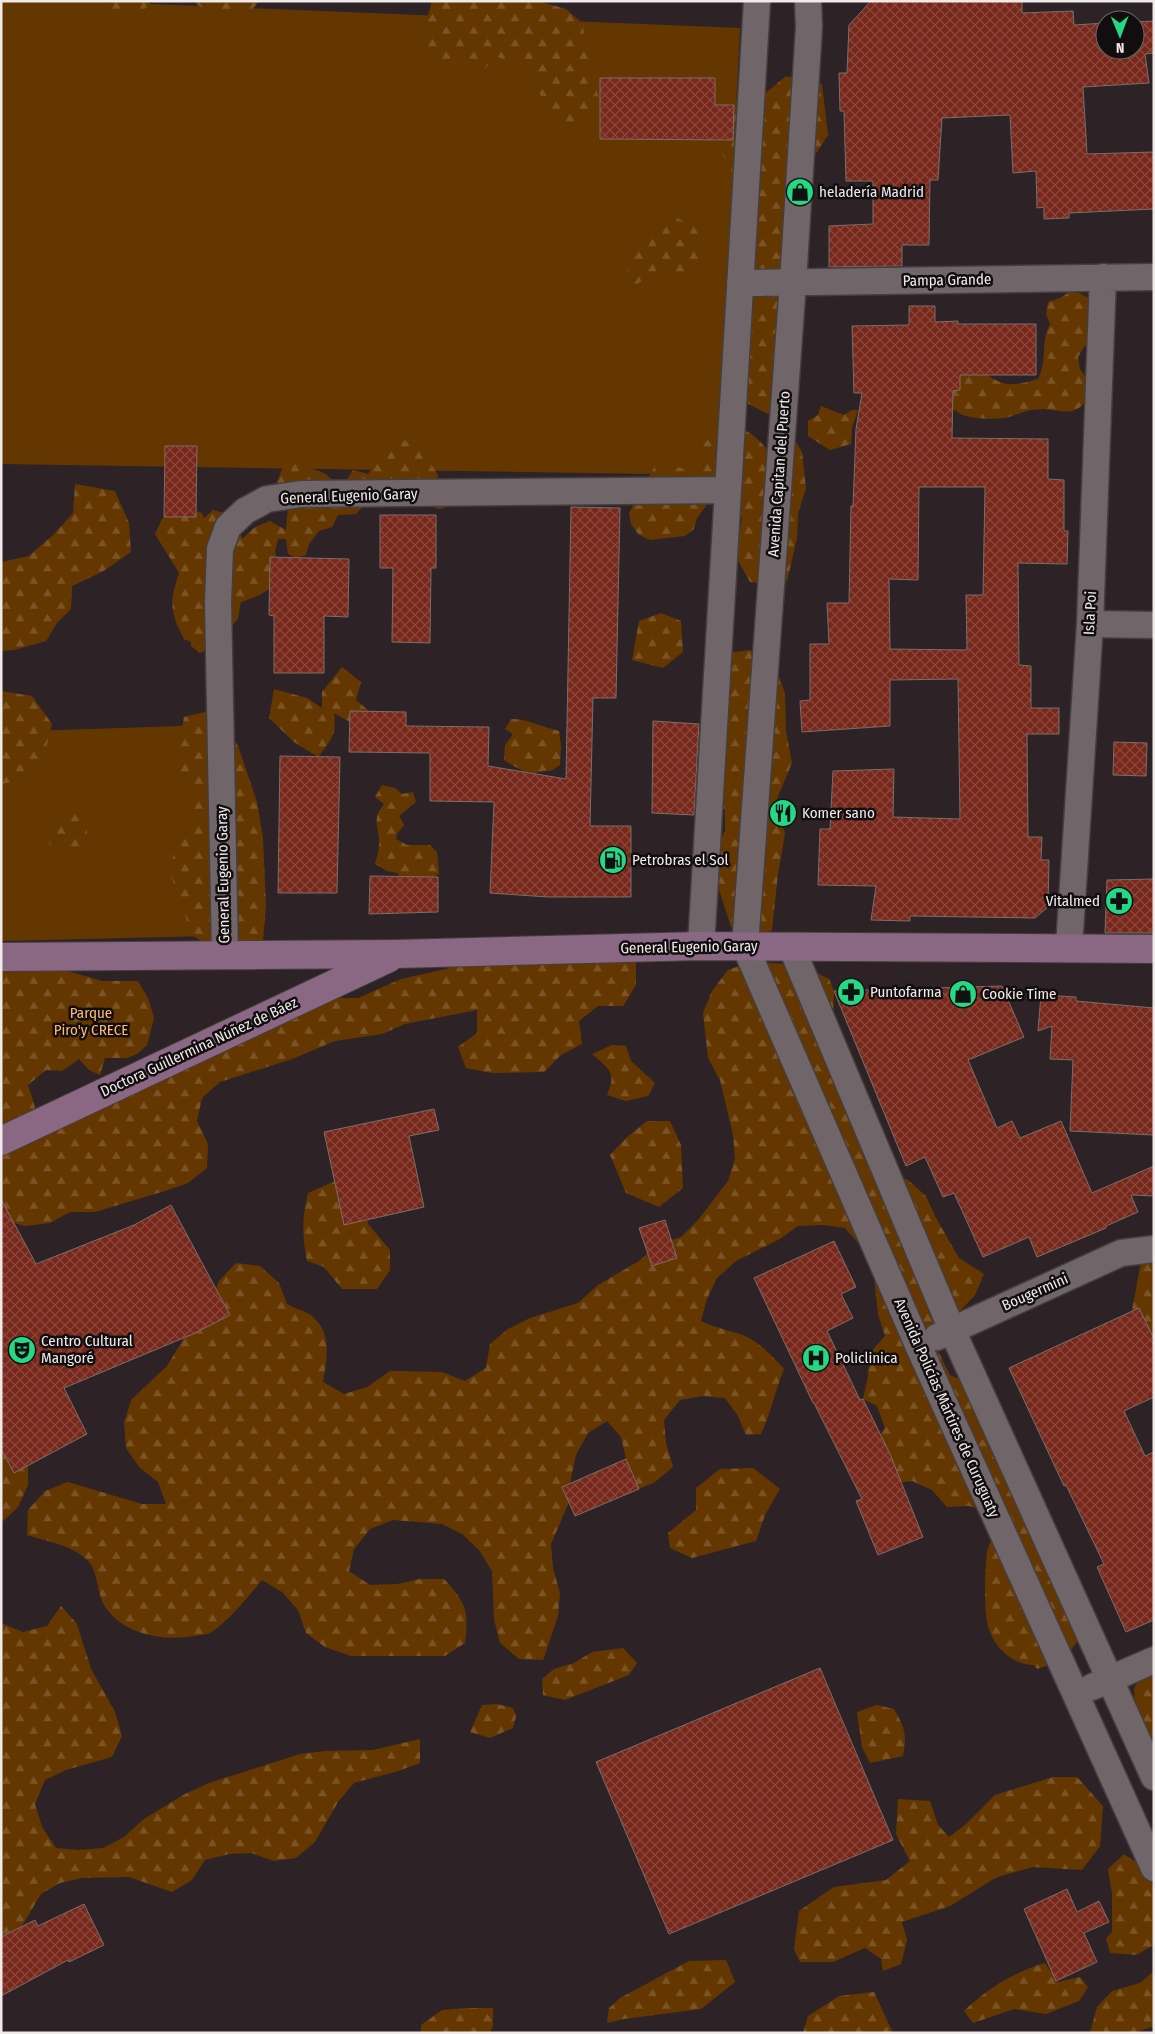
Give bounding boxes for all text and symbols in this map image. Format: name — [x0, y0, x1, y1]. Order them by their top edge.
north arrow — [1095, 10, 1145, 60]
text: N — [1116, 39, 1125, 56]
shop icon: heladería Madrid — [785, 177, 815, 207]
place label: heladería Madrid — [819, 183, 924, 201]
street label: Pampa Grande — [902, 270, 992, 290]
street label: Avenida Capitan del Puerto — [764, 390, 794, 558]
street label: General Eugenio Garay — [280, 485, 418, 507]
street label: Isla Poi — [1080, 590, 1100, 636]
restaurant icon: Komer sano — [768, 798, 798, 828]
place label: Komer sano — [802, 804, 875, 822]
street label: General Eugenio Garay — [213, 806, 233, 944]
fuel station icon: Petrobras el Sol — [598, 845, 628, 875]
place label: Petrobras el Sol — [632, 851, 729, 869]
pharmacy icon: Vitalmed — [1104, 886, 1134, 916]
place label: Vitalmed — [1046, 892, 1100, 910]
street label: General Eugenio Garay — [620, 937, 758, 957]
pharmacy icon: Puntofarma — [836, 977, 866, 1007]
shop icon: Cookie Time — [948, 979, 978, 1009]
place label: Puntofarma — [870, 983, 942, 1001]
place label: Cookie Time — [982, 985, 1056, 1003]
street label: Doctora Guillermina Núñez de Báez — [98, 993, 300, 1101]
park label: Parque Piro'y CRECE — [54, 1004, 128, 1039]
street label: Bougermini — [999, 1269, 1071, 1315]
street label: Avenida Policías Mártires de Curuguaty — [890, 1296, 1004, 1521]
place label: Centro Cultural Mangoré — [41, 1332, 133, 1367]
theatre icon: Centro Cultural Mangoré — [7, 1335, 37, 1365]
hospital icon: Policlinica — [801, 1343, 831, 1373]
place label: Policlinica — [835, 1349, 898, 1367]

